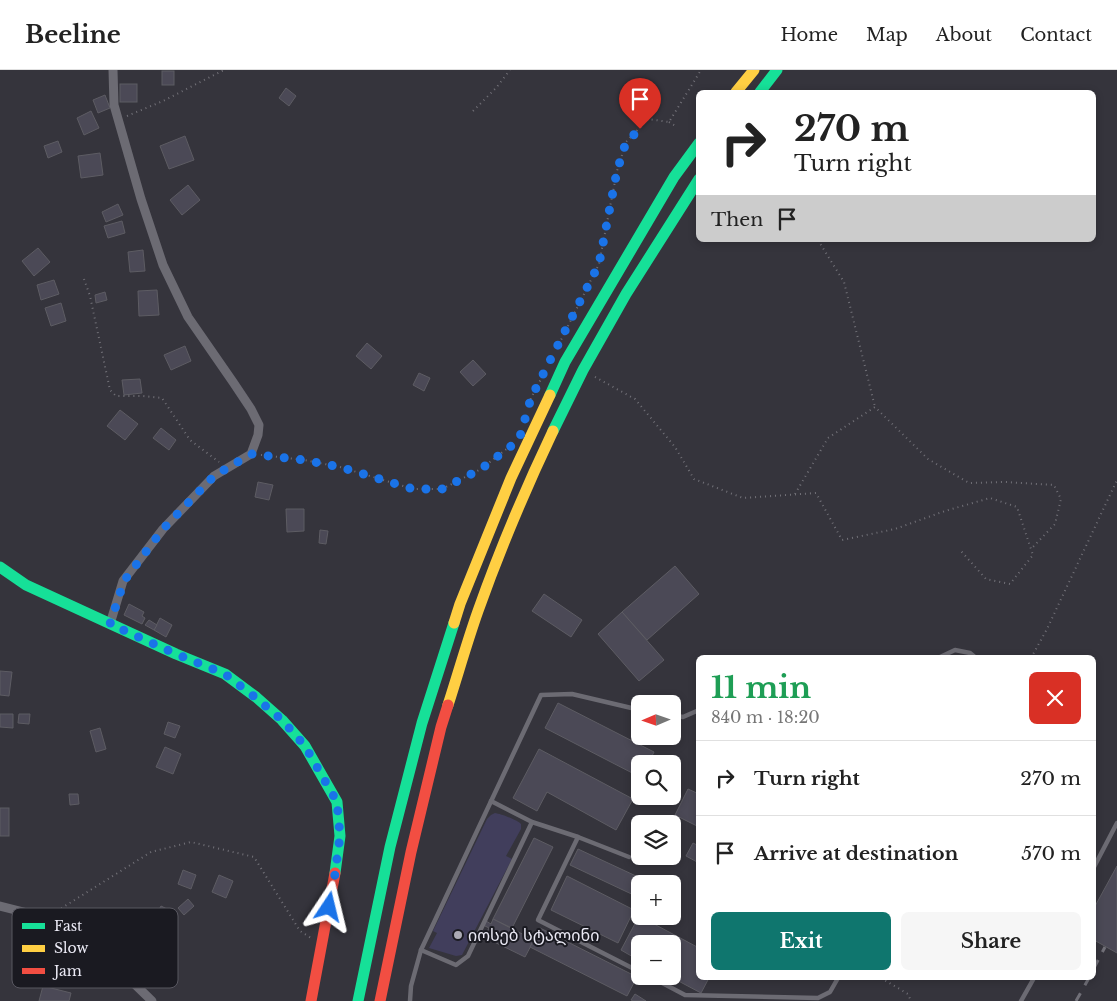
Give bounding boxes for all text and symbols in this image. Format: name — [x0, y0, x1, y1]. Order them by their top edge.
text: Beeline — [25, 20, 121, 49]
text: Home — [780, 24, 838, 46]
text: Map — [866, 24, 908, 46]
text: About — [936, 24, 992, 46]
text: Contact — [1020, 24, 1092, 46]
pin — [619, 78, 661, 129]
icon: arrive — [626, 85, 654, 113]
text: 270 m — [794, 107, 909, 150]
icon: right — [711, 110, 776, 175]
text: Turn right — [794, 150, 912, 177]
icon: arrive — [773, 205, 801, 233]
text: Then — [711, 208, 763, 231]
text: 11 min — [711, 669, 811, 706]
button: close — [1029, 672, 1081, 724]
north arrow — [631, 695, 681, 745]
map controls — [631, 695, 681, 985]
text: 840 m · 18:20 — [711, 707, 820, 727]
button: search — [631, 755, 681, 805]
icon: right — [711, 764, 739, 792]
text: Turn right — [754, 767, 860, 790]
text: 270 m — [1020, 767, 1081, 790]
button: layers — [631, 815, 681, 865]
icon: arrive — [711, 839, 739, 867]
text: Arrive at destination — [754, 842, 958, 865]
text: 570 m — [1021, 842, 1081, 865]
button: + — [631, 875, 681, 925]
position arrow — [302, 880, 354, 932]
legend — [12, 908, 178, 988]
button: Exit — [711, 912, 891, 970]
button: Share — [901, 912, 1081, 970]
text: Fast — [54, 917, 83, 935]
place label: იოსებ სტალინი — [468, 925, 599, 946]
marker: იოსებ სტალინი — [452, 929, 464, 941]
button: − — [631, 935, 681, 985]
text: Slow — [54, 939, 88, 957]
text: Jam — [52, 962, 82, 980]

